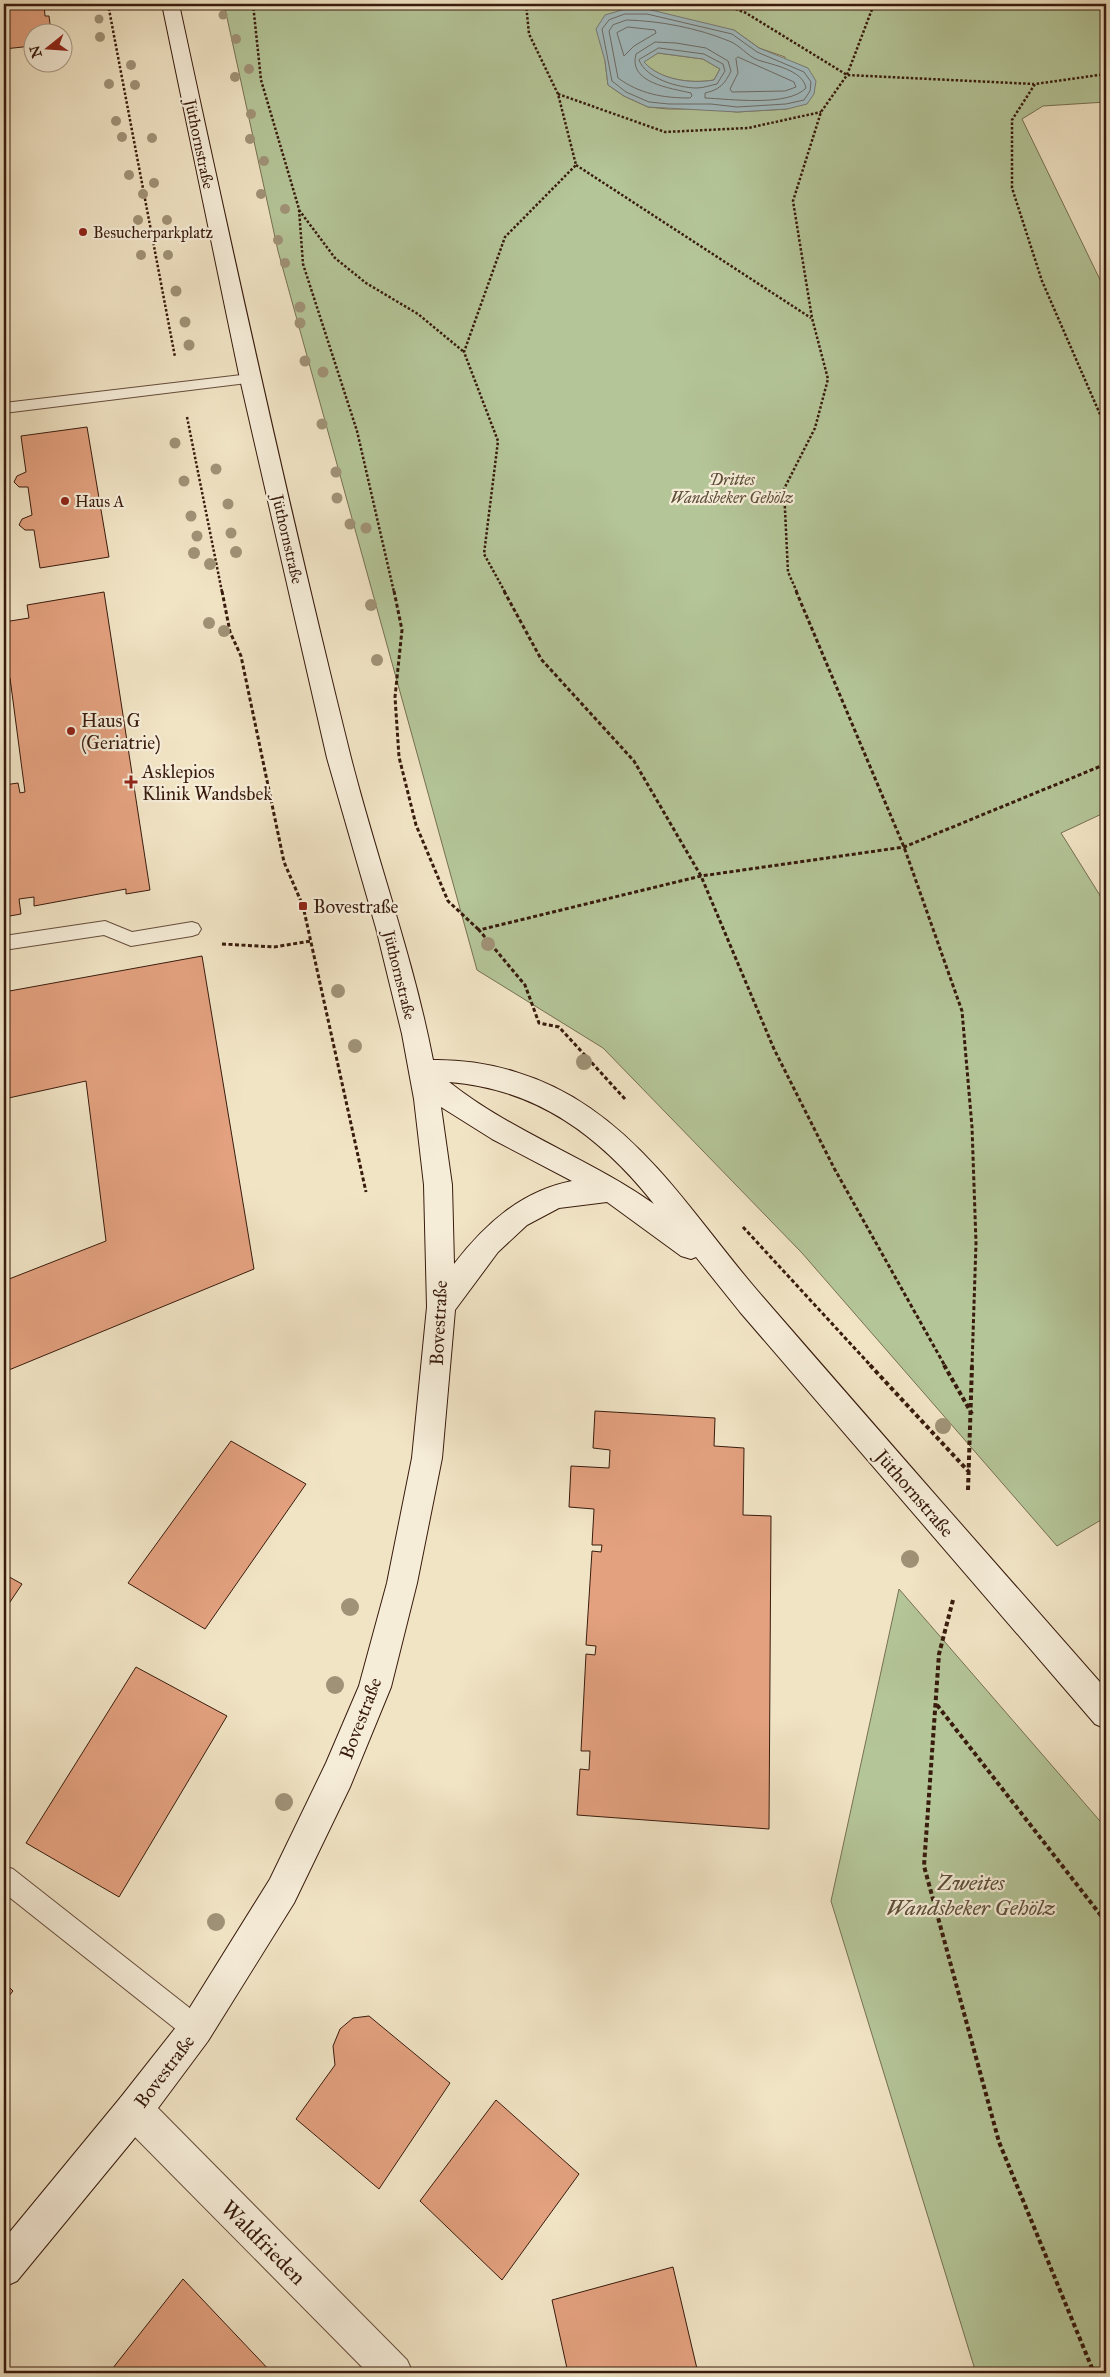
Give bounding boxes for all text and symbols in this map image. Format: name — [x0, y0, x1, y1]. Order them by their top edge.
north arrow — [22, 22, 72, 72]
text: N — [26, 43, 46, 60]
street label: Jüthornstraße — [179, 96, 218, 191]
place label: Besucherparkplatz — [93, 223, 214, 242]
marker: Besucherparkplatz — [77, 226, 89, 238]
park label: Drittes Wandsbeker Gehölz — [670, 470, 794, 507]
street label: Jüthornstraße — [267, 491, 307, 586]
place label: Haus A — [75, 492, 124, 511]
marker: Haus A — [59, 495, 71, 507]
place label: Haus G (Geriatrie) — [81, 709, 161, 755]
marker: Haus G (Geriatrie) — [65, 725, 77, 737]
place label: Asklepios Klinik Wandsbek — [141, 760, 272, 805]
marker: Asklepios Klinik Wandsbek — [124, 775, 138, 789]
place label: Bovestraße — [313, 895, 399, 918]
marker: Bovestraße — [297, 900, 309, 912]
street label: Jüthornstraße — [378, 927, 420, 1022]
street label: Bovestraße — [425, 1280, 452, 1366]
street label: Jüthornstraße — [868, 1443, 959, 1542]
street label: Bovestraße — [334, 1674, 387, 1762]
park label: Zweites Wandsbeker Gehölz — [886, 1869, 1056, 1921]
street label: Bovestraße — [129, 2030, 199, 2112]
street label: Waldfrieden — [216, 2194, 312, 2290]

